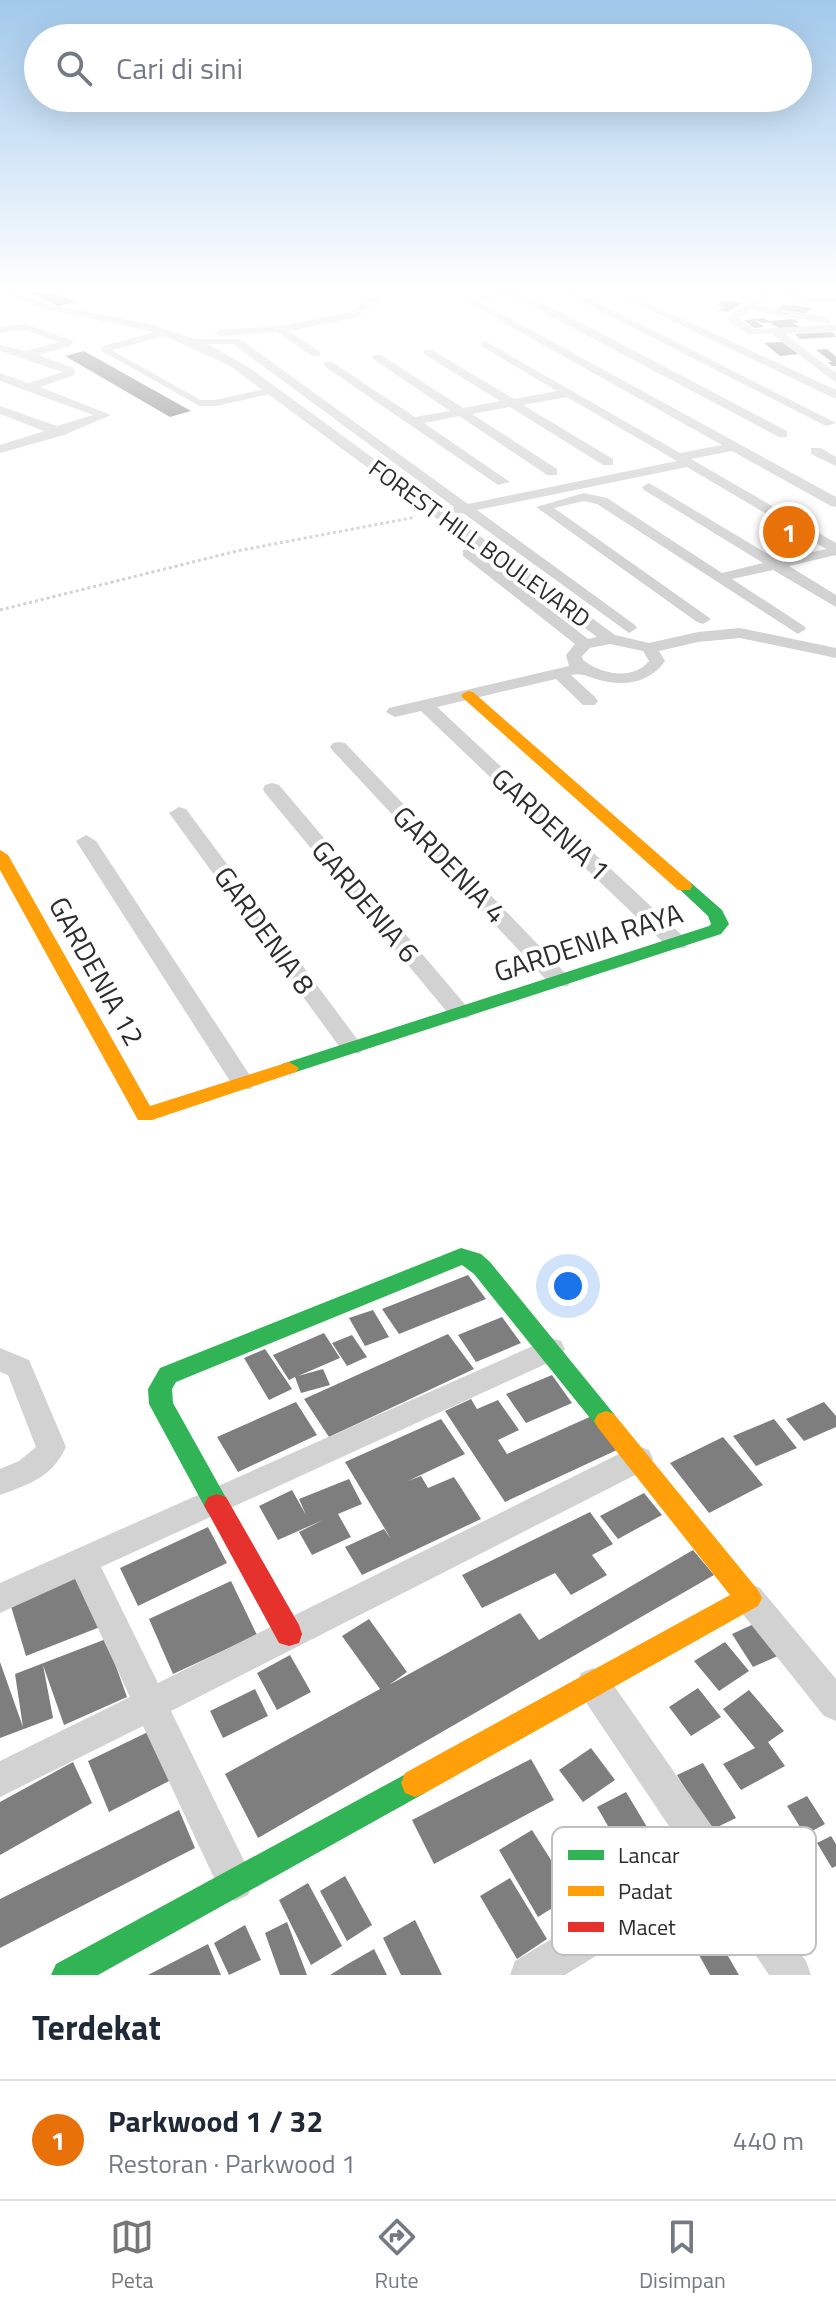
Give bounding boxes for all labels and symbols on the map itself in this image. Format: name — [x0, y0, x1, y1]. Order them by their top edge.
street label: FOREST HILL BOULEVARD — [362, 450, 598, 636]
pin: 1 — [763, 502, 815, 562]
street label: GARDENIA 1 — [482, 757, 620, 891]
street label: GARDENIA 4 — [383, 795, 517, 933]
street label: GARDENIA 6 — [302, 830, 430, 972]
street label: GARDENIA 8 — [204, 857, 326, 1003]
street label: GARDENIA 12 — [38, 889, 156, 1053]
street label: GARDENIA RAYA — [488, 891, 688, 993]
your location — [548, 1266, 588, 1306]
legend — [552, 1827, 816, 1955]
text: Lancar — [618, 1838, 680, 1872]
text: Padat — [618, 1874, 673, 1908]
text: Macet — [618, 1910, 676, 1944]

